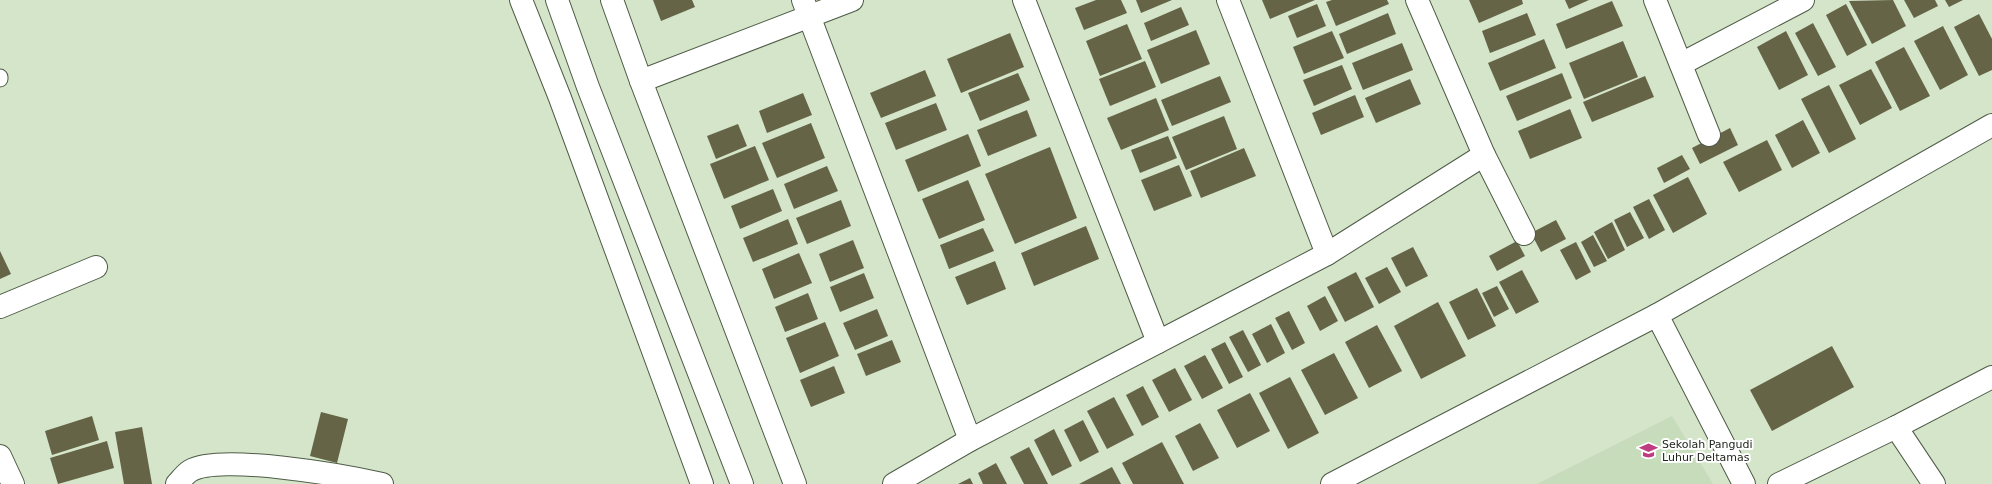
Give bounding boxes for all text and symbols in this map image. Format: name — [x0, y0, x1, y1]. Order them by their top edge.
place label: Sekolah Pangudi Luhur Deltamas — [1662, 438, 1753, 464]
school or university icon: Sekolah Pangudi Luhur Deltamas — [1639, 440, 1659, 460]

